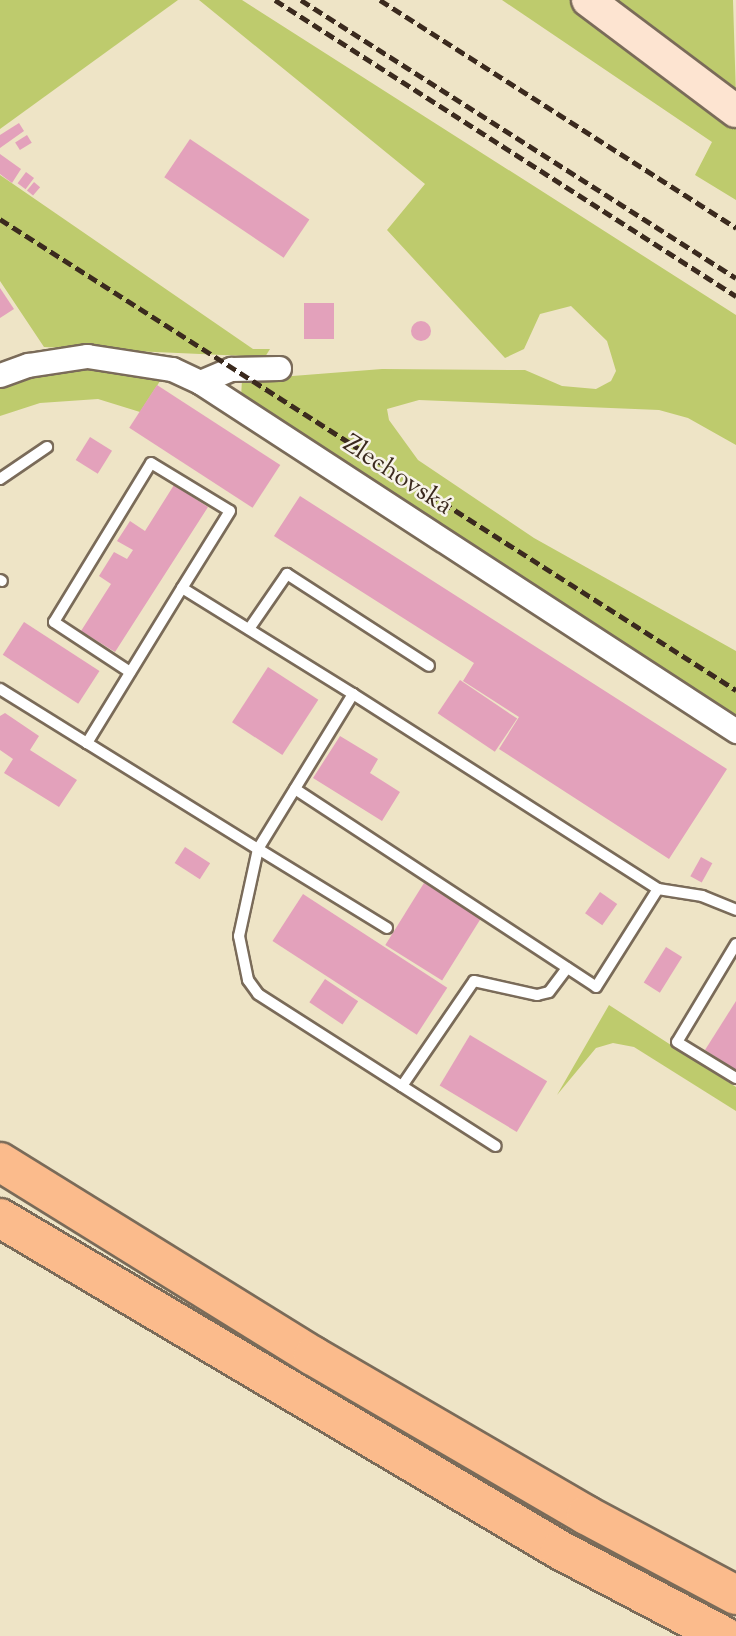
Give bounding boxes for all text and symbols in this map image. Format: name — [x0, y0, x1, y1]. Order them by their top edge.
street label: Zlechovská — [337, 429, 457, 523]

